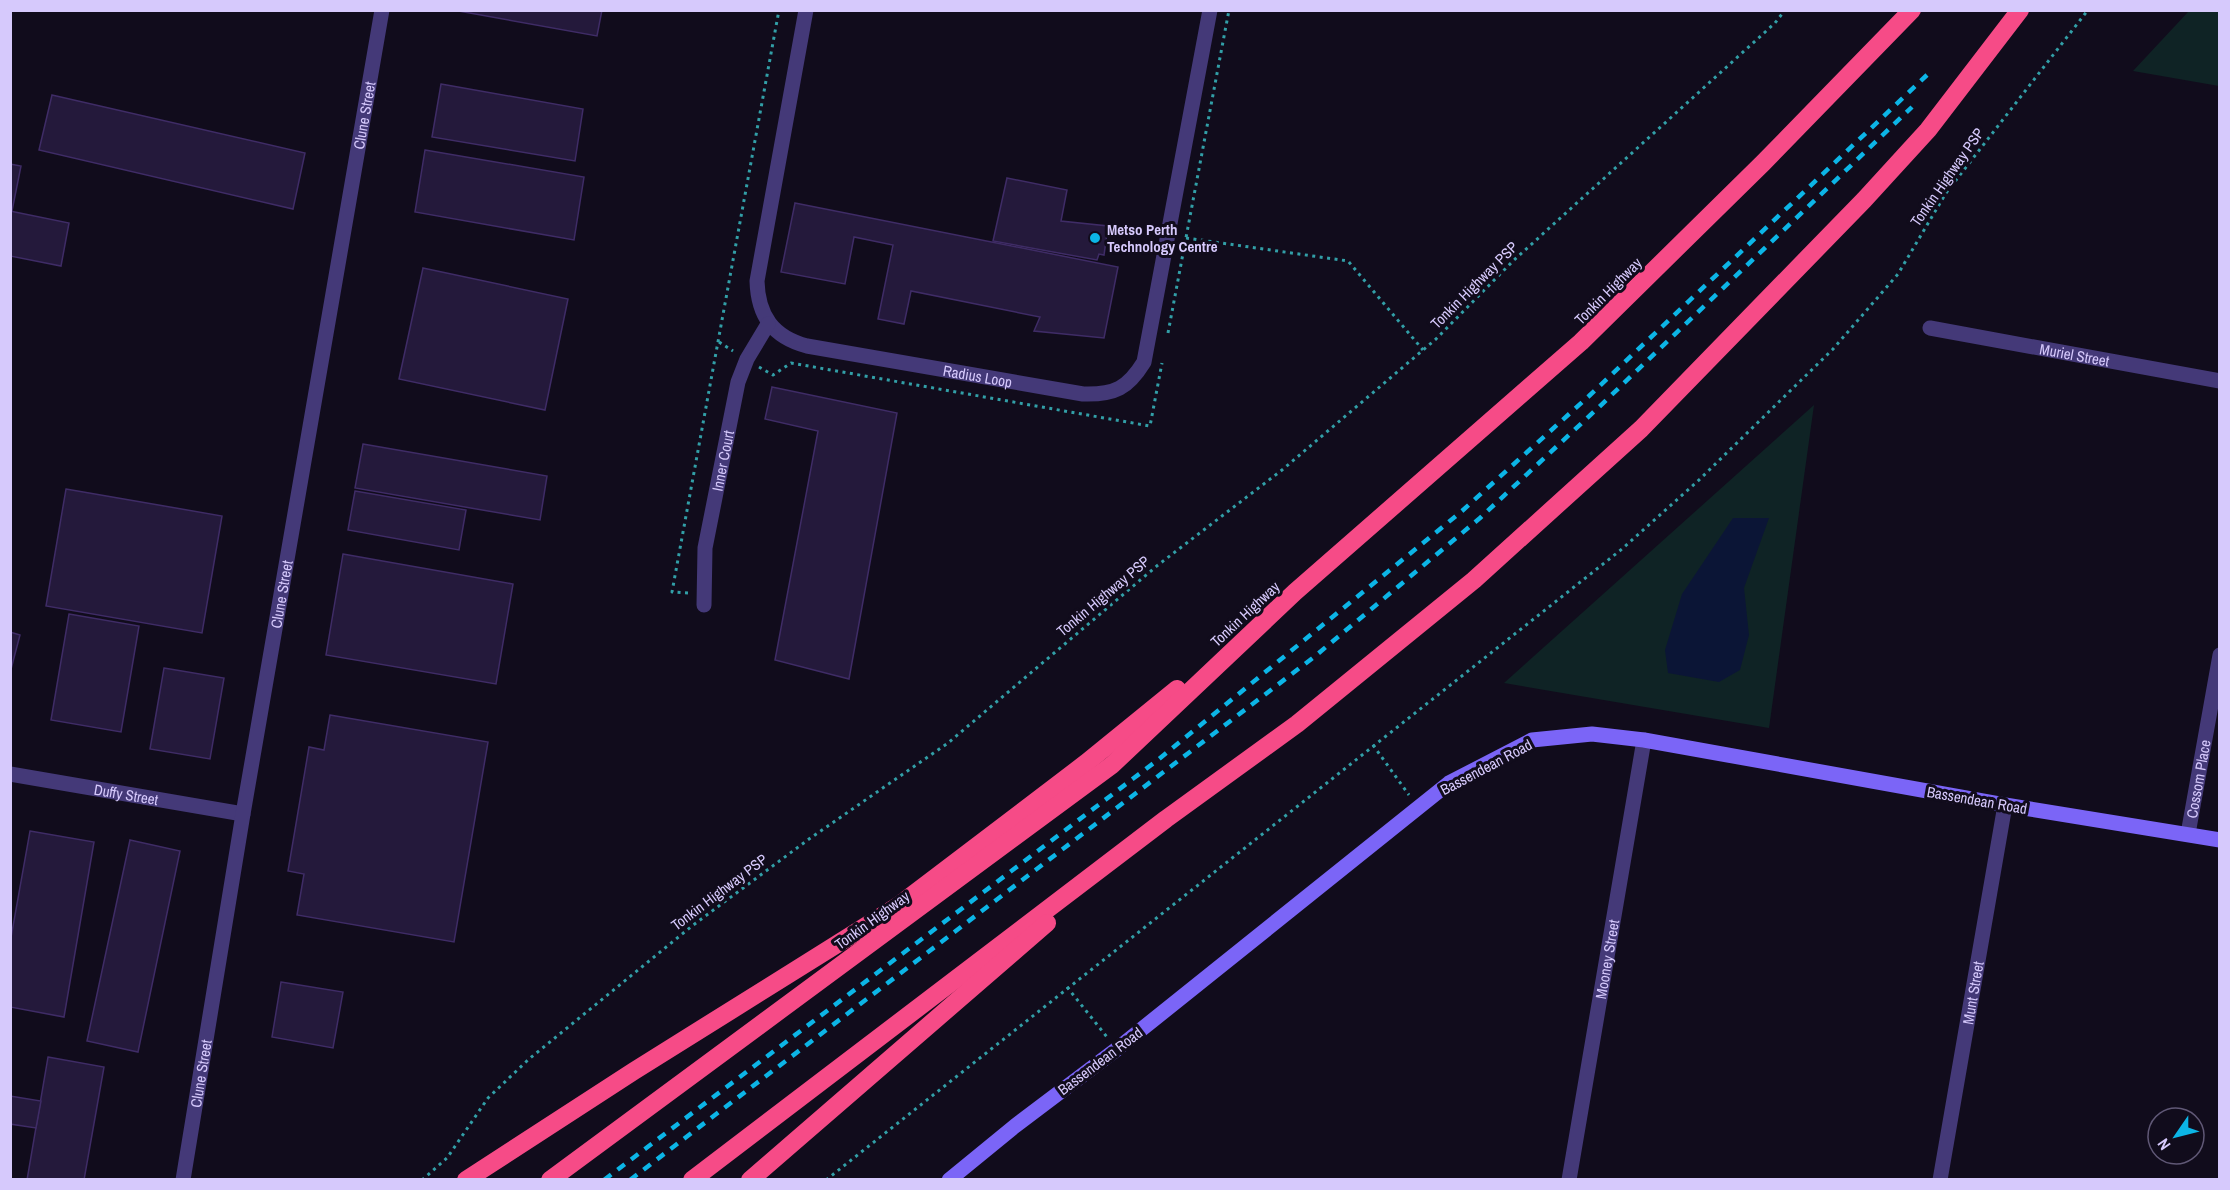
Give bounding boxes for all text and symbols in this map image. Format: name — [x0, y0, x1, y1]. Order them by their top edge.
street label: Clune Street — [348, 79, 380, 151]
street label: Tonkin Highway PSP — [1905, 124, 1989, 230]
place label: Metso Perth Technology Centre — [1107, 219, 1218, 257]
marker: Metso Perth Technology Centre — [1088, 231, 1102, 245]
street label: Tonkin Highway PSP — [1426, 237, 1522, 333]
street label: Tonkin Highway — [1570, 252, 1647, 329]
street label: Muriel Street — [2038, 338, 2112, 371]
street label: Radius Loop — [942, 359, 1014, 392]
street label: Inner Court — [706, 428, 739, 493]
street label: Tonkin Highway PSP — [1052, 551, 1154, 641]
street label: Clune Street — [265, 558, 297, 630]
street label: Tonkin Highway — [1206, 576, 1285, 652]
street label: Bassendean Road — [1436, 734, 1536, 800]
street label: Cossom Place — [2181, 738, 2215, 820]
street label: Duffy Street — [93, 778, 161, 810]
street label: Bassendean Road — [1925, 781, 2029, 819]
street label: Tonkin Highway PSP — [667, 849, 771, 935]
street label: Tonkin Highway — [830, 885, 914, 954]
street label: Mooney Street — [1590, 917, 1624, 1000]
street label: Munt Street — [1957, 959, 1988, 1026]
street label: Bassendean Road — [1053, 1022, 1147, 1100]
street label: Clune Street — [185, 1037, 216, 1109]
north arrow — [2146, 1106, 2206, 1166]
text: N — [2152, 1134, 2175, 1155]

